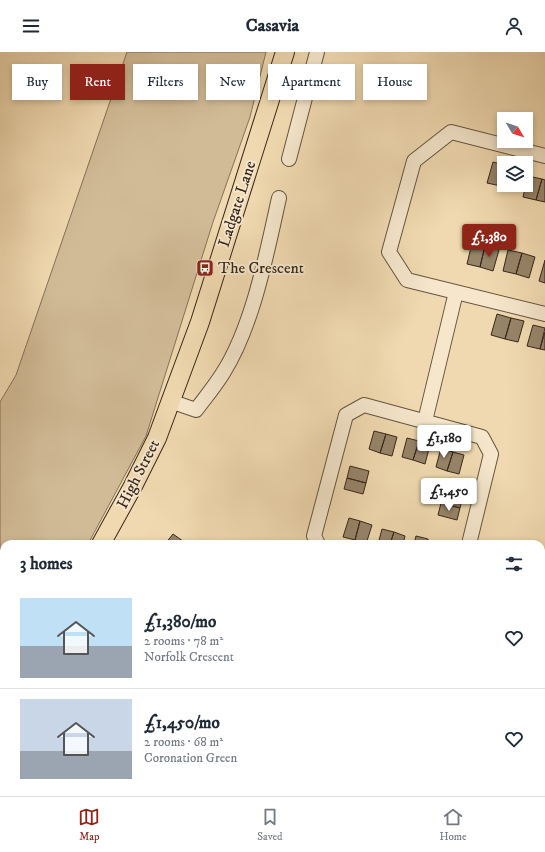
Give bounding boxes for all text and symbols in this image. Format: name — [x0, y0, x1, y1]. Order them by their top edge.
icon: menu — [20, 15, 42, 37]
text: Casavia — [246, 15, 299, 37]
icon: person — [503, 15, 525, 37]
chip: Buy — [12, 64, 62, 100]
chip: Rent — [70, 64, 125, 100]
chip: Filters — [133, 64, 198, 100]
chip: New — [206, 64, 260, 100]
chip: Apartment — [268, 64, 355, 100]
chip: House — [363, 64, 427, 100]
north arrow — [497, 112, 533, 148]
map controls — [497, 112, 533, 192]
button: layers — [497, 156, 533, 192]
street label: Ladgate Lane — [214, 158, 260, 250]
pin: £1,380 — [456, 224, 522, 258]
text: £1,380 — [471, 229, 507, 245]
bus stop icon: The Crescent — [195, 258, 215, 278]
place label: The Crescent — [218, 258, 304, 278]
pin: £1,180 — [411, 425, 477, 459]
text: £1,180 — [426, 430, 462, 446]
street label: High Street — [112, 436, 164, 512]
pin: £1,450 — [416, 478, 482, 512]
text: £1,450 — [430, 483, 468, 499]
text: 3 homes — [20, 553, 73, 575]
icon: filters — [503, 553, 525, 575]
text: £1,380/mo — [144, 611, 216, 633]
icon: home — [52, 614, 100, 662]
icon: heart — [503, 627, 525, 649]
text: 2 rooms · 78 m² — [144, 633, 223, 649]
text: Norfolk Crescent — [144, 649, 234, 665]
text: £1,450/mo — [144, 712, 220, 734]
icon: home — [52, 715, 100, 763]
icon: heart — [503, 728, 525, 750]
text: 2 rooms · 68 m² — [144, 734, 223, 750]
text: Coronation Green — [144, 750, 237, 766]
tab: Map — [78, 806, 100, 844]
tab: Saved — [257, 806, 283, 844]
tab: Home — [439, 806, 467, 844]

